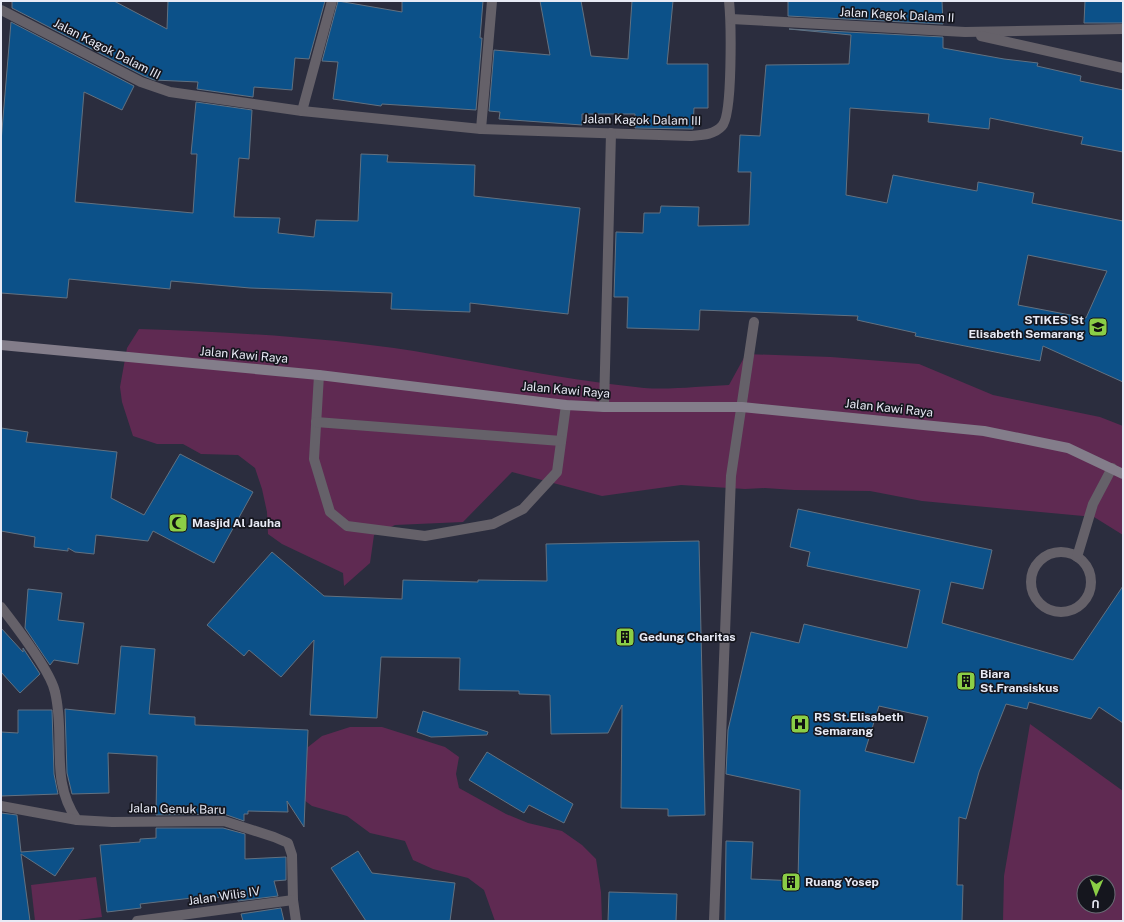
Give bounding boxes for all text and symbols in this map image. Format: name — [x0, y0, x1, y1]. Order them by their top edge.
street label: Jalan Kagok Dalam II — [839, 5, 955, 25]
street label: Jalan Kagok Dalam III — [51, 16, 163, 82]
street label: Jalan Kagok Dalam III — [583, 112, 701, 128]
place label: STIKES St Elisabeth Semarang — [968, 313, 1084, 341]
school or university icon: STIKES St Elisabeth Semarang — [1087, 316, 1109, 338]
street label: Jalan Kawi Raya — [199, 344, 289, 366]
street label: Jalan Kawi Raya — [521, 379, 611, 401]
street label: Jalan Kawi Raya — [844, 396, 934, 420]
mosque icon: Masjid Al Jauha — [167, 512, 189, 534]
place label: Masjid Al Jauha — [192, 516, 281, 530]
building icon: Gedung Charitas — [614, 626, 636, 648]
place label: Gedung Charitas — [639, 630, 736, 644]
place label: Biara St.Fransiskus — [980, 667, 1059, 695]
building icon: Biara St.Fransiskus — [955, 670, 977, 692]
place label: RS St.Elisabeth Semarang — [814, 710, 904, 738]
hospital icon: RS St.Elisabeth Semarang — [789, 713, 811, 735]
street label: Jalan Genuk Baru — [128, 801, 226, 817]
building icon: Ruang Yosep — [780, 871, 802, 893]
north arrow — [1076, 874, 1116, 914]
place label: Ruang Yosep — [805, 875, 879, 889]
street label: Jalan Wilis IV — [187, 884, 261, 908]
text: U — [1091, 898, 1100, 910]

